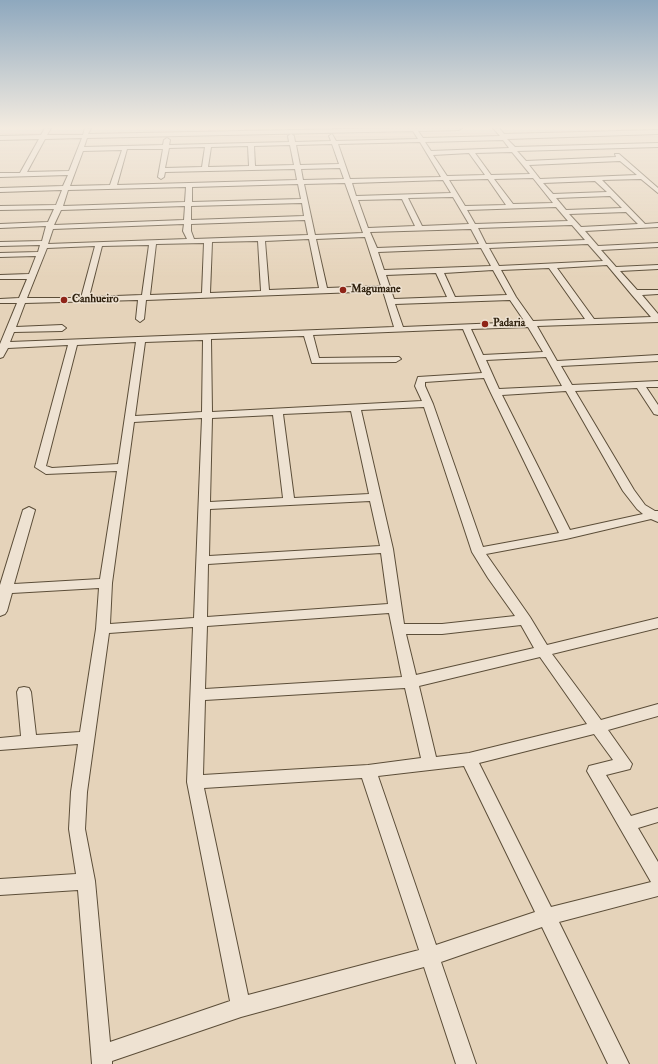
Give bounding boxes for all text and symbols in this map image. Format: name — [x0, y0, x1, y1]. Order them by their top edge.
place label: Magumane — [351, 283, 401, 297]
marker: Magumane — [338, 285, 348, 295]
place label: Canhueiro — [72, 293, 118, 307]
marker: Canhueiro — [59, 295, 69, 305]
place label: Padaria — [493, 317, 525, 331]
marker: Padaria — [480, 319, 490, 329]

